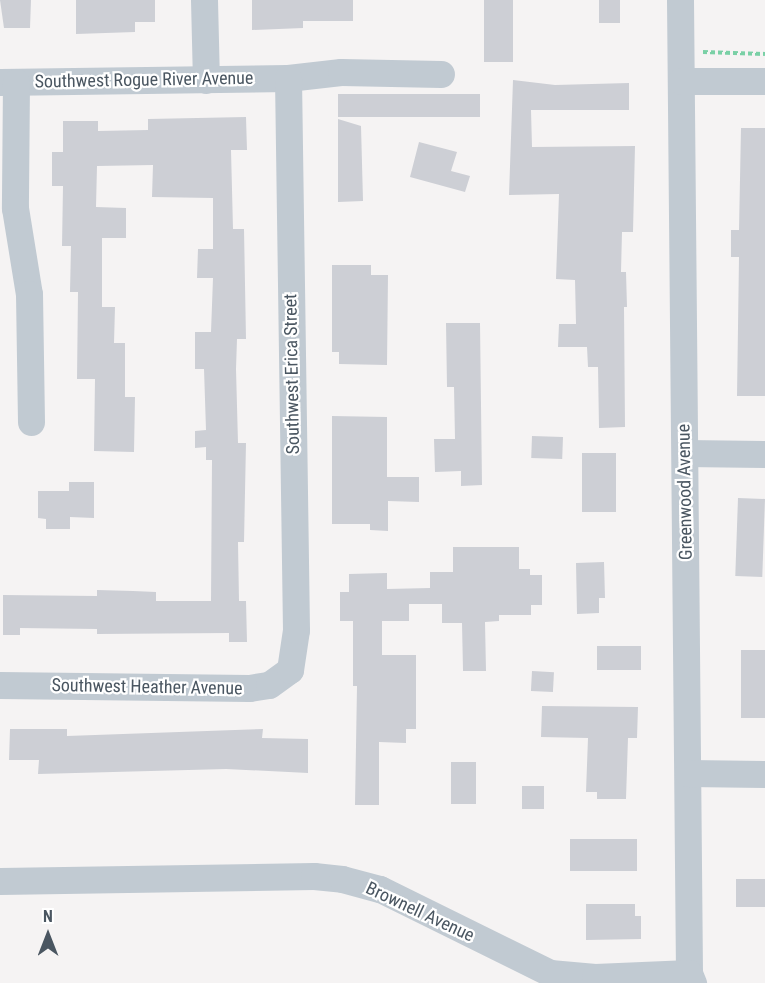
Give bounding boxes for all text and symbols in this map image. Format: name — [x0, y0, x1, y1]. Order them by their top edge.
street label: Southwest Rogue River Avenue — [34, 67, 254, 93]
street label: Southwest Erica Street — [280, 293, 304, 455]
street label: Greenwood Avenue — [673, 424, 697, 560]
street label: Southwest Heather Avenue — [51, 675, 243, 699]
street label: Brownell Avenue — [362, 877, 478, 947]
north arrow — [18, 905, 78, 965]
text: N — [43, 907, 53, 926]

